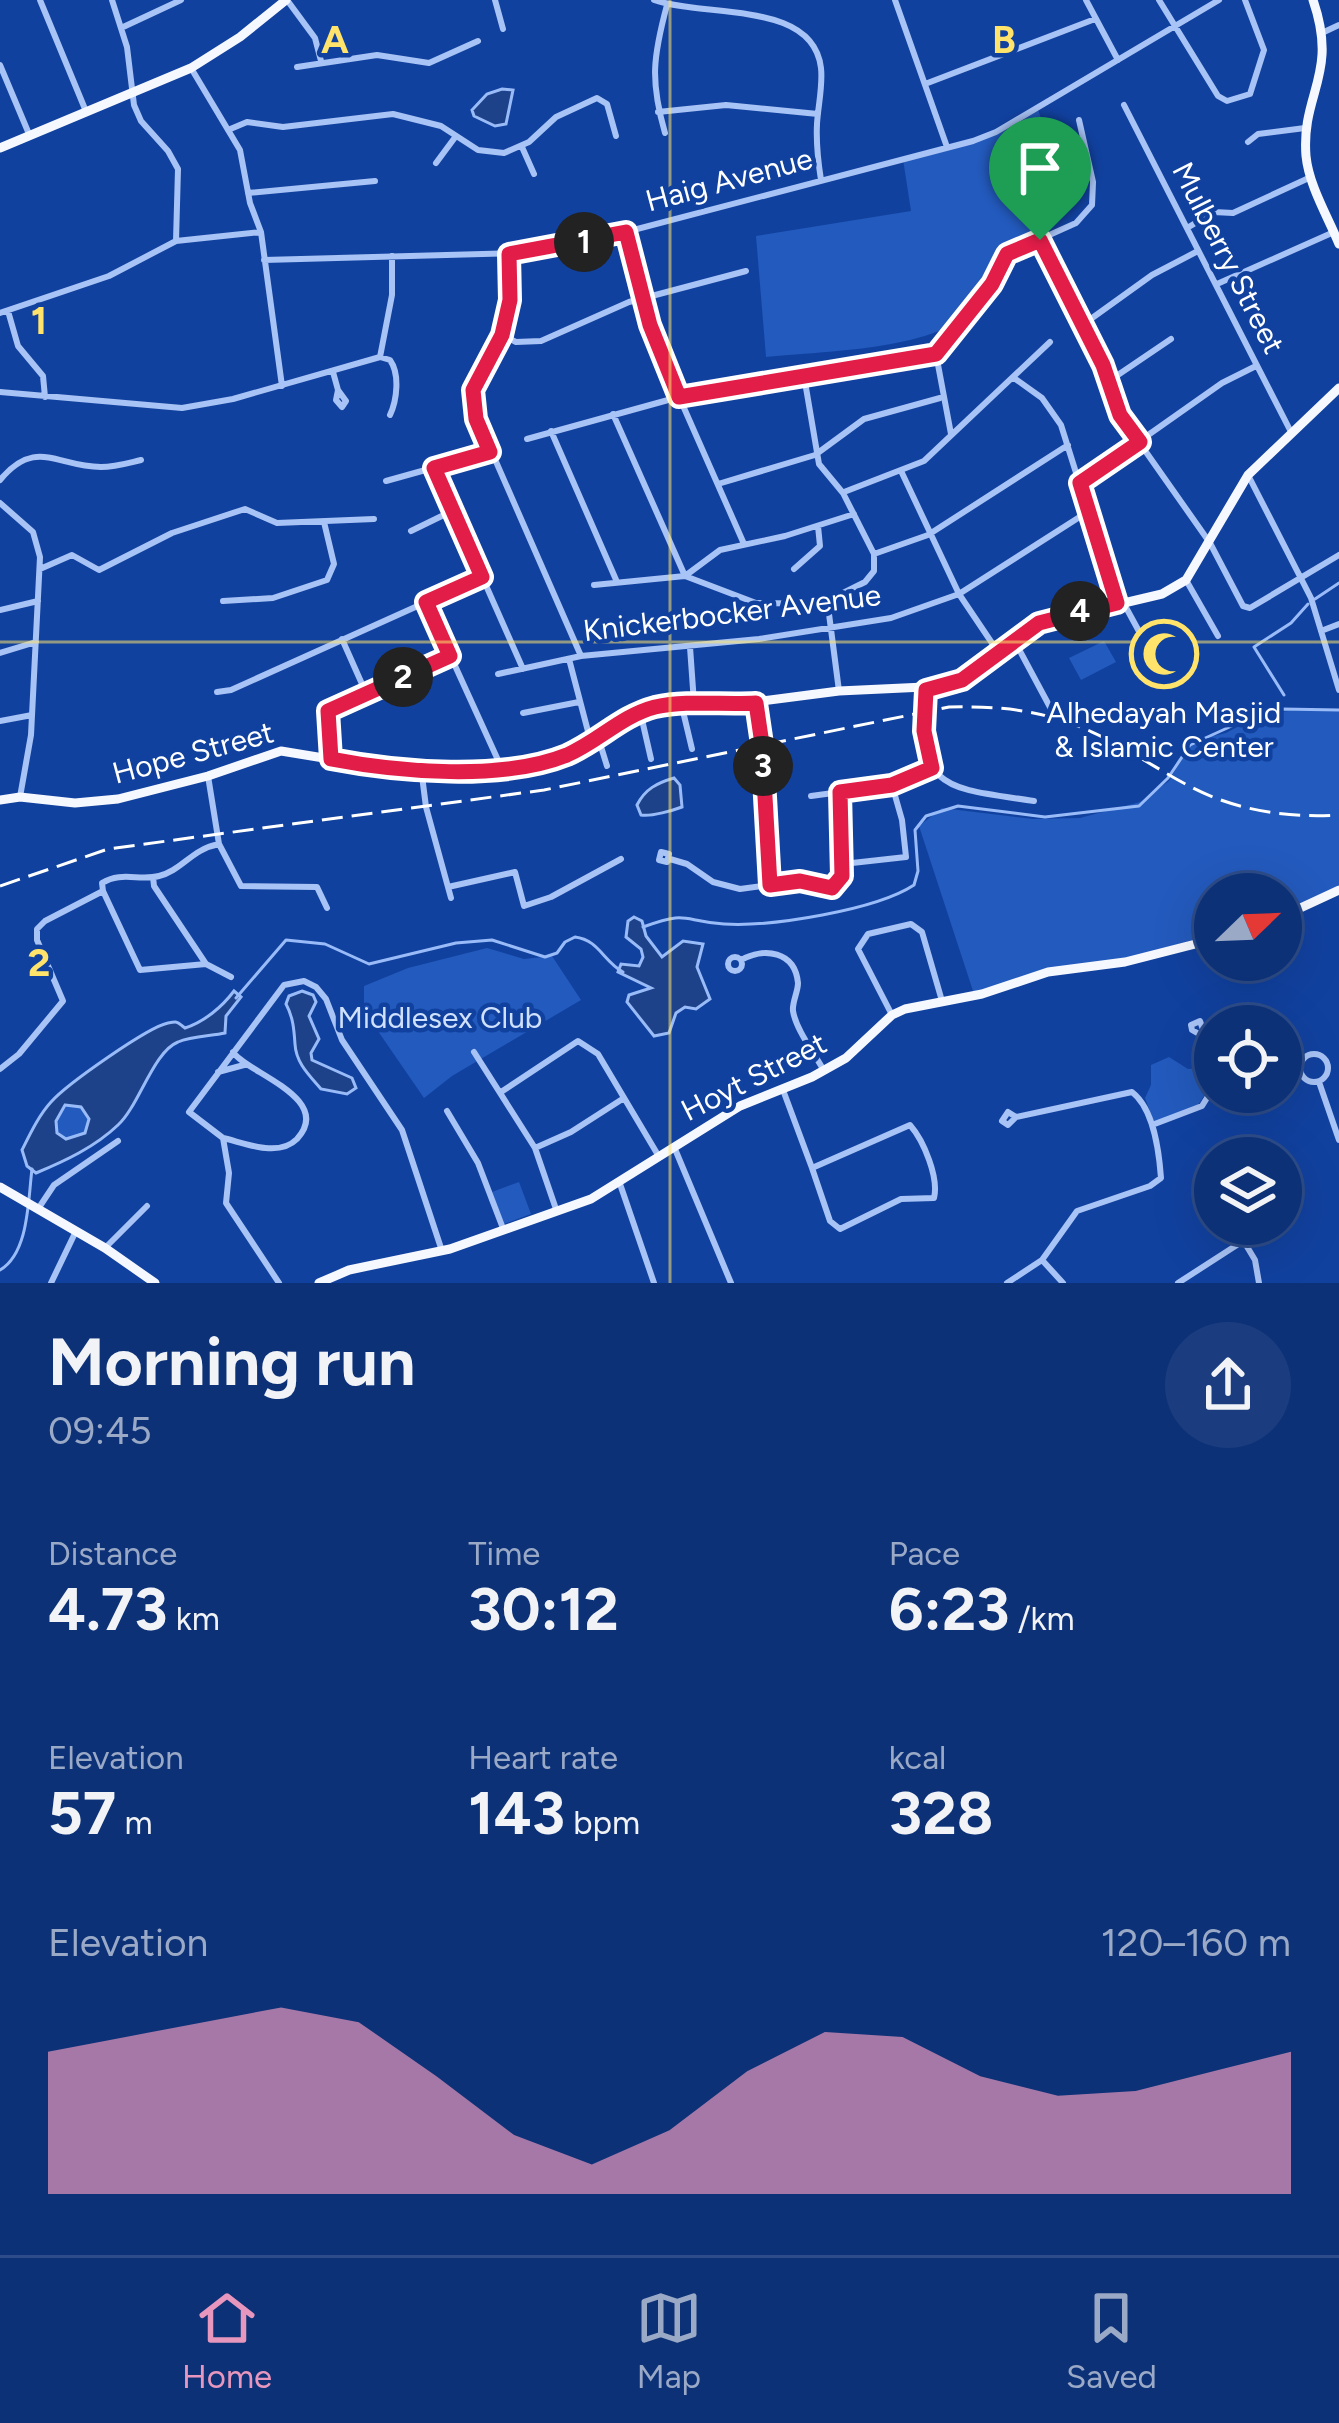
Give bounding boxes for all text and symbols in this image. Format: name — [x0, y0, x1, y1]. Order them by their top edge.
text: A — [321, 16, 349, 63]
text: B — [992, 16, 1016, 63]
pin — [989, 117, 1091, 240]
icon: arrive — [1007, 135, 1073, 201]
street label: Haig Avenue — [641, 139, 816, 220]
street label: Mulberry Street — [1164, 156, 1293, 360]
pin: 1 — [554, 212, 614, 272]
text: 1 — [577, 222, 591, 261]
text: 1 — [31, 297, 47, 344]
street label: Knickerbocker Avenue — [581, 576, 883, 649]
pin: 4 — [1050, 581, 1110, 641]
text: 4 — [1070, 591, 1090, 630]
mosque icon: Alhedayah Masjid & Islamic Center — [1129, 619, 1199, 689]
pin: 2 — [373, 647, 433, 707]
text: 2 — [393, 657, 413, 696]
place label: Alhedayah Masjid & Islamic Center — [1047, 694, 1281, 765]
street label: Hope Street — [108, 713, 278, 792]
pin: 3 — [733, 736, 793, 796]
text: 3 — [754, 746, 772, 785]
north arrow — [1194, 873, 1302, 981]
map controls — [1194, 873, 1302, 1245]
text: 2 — [28, 939, 50, 986]
park label: Middlesex Club — [338, 999, 542, 1036]
button: locate — [1194, 1005, 1302, 1113]
street label: Hoyt Street — [675, 1024, 833, 1129]
button: layers — [1194, 1137, 1302, 1245]
text: Morning run — [48, 1322, 416, 1402]
button: share — [1165, 1322, 1291, 1448]
text: 09:45 — [48, 1407, 152, 1454]
text: Distance — [48, 1534, 177, 1573]
text: Time — [468, 1534, 540, 1573]
text: Pace — [889, 1534, 960, 1573]
text: 4.73 — [48, 1573, 168, 1645]
text: 30:12 — [468, 1573, 619, 1645]
text: 6:23 — [889, 1573, 1010, 1645]
text: km — [168, 1599, 220, 1638]
text: /km — [1010, 1599, 1075, 1638]
text: Elevation — [48, 1738, 184, 1777]
text: Heart rate — [468, 1738, 618, 1777]
text: kcal — [889, 1738, 946, 1777]
text: 57 — [48, 1777, 116, 1849]
text: 143 — [468, 1777, 565, 1849]
text: 328 — [889, 1777, 993, 1849]
text: m — [116, 1803, 152, 1842]
text: bpm — [565, 1803, 640, 1842]
text: Elevation — [48, 1919, 208, 1966]
text: 120–160 m — [1101, 1919, 1291, 1966]
tab: Home — [182, 2285, 272, 2396]
tab: Map — [636, 2285, 702, 2396]
tab: Saved — [1066, 2285, 1157, 2396]

